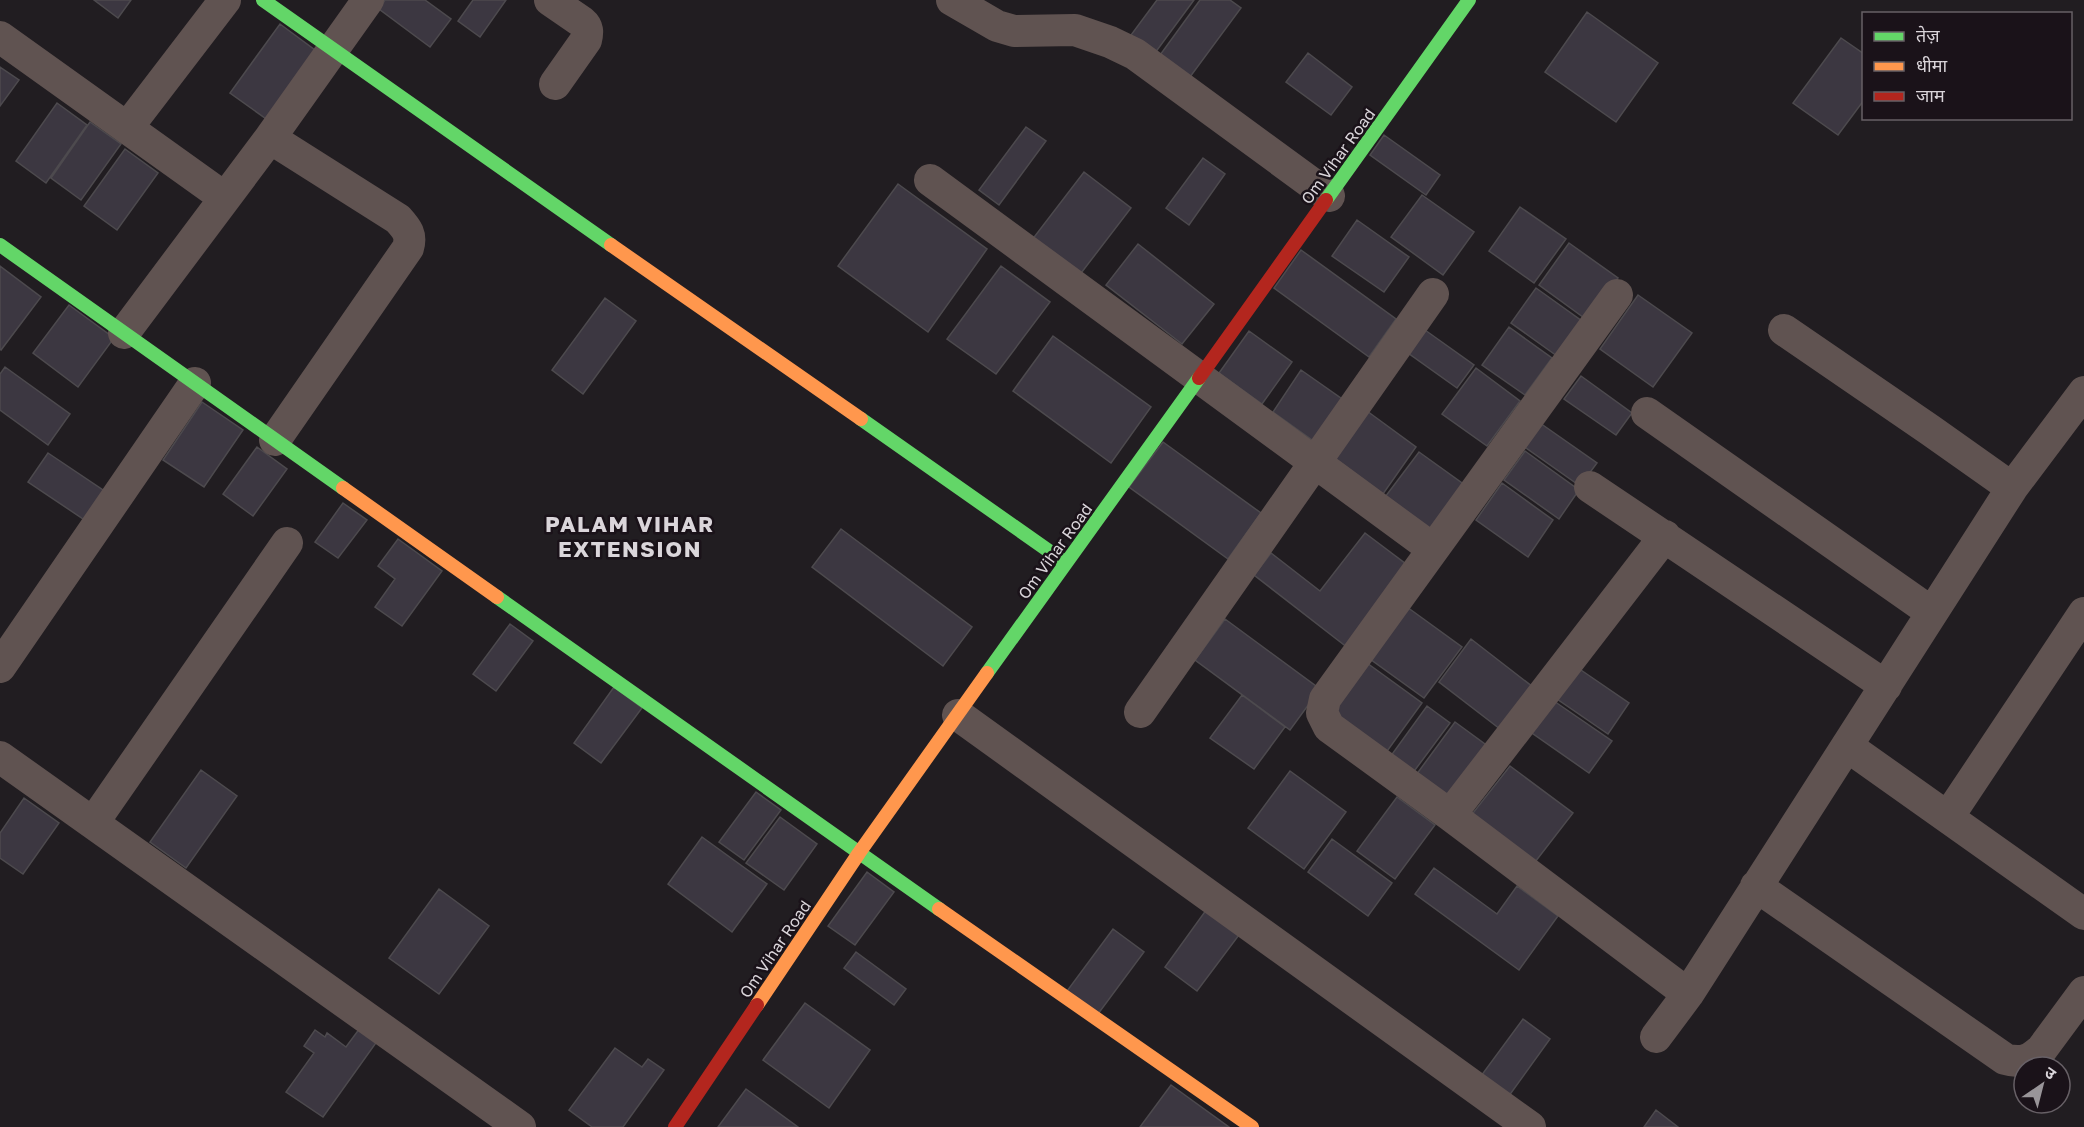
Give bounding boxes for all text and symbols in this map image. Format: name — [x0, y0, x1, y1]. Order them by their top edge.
legend — [1862, 12, 2072, 120]
text: तेज़ — [1916, 24, 1940, 46]
text: धीमा — [1916, 54, 1947, 76]
text: जाम — [1916, 84, 1946, 106]
street label: Om Vihar Road — [1297, 104, 1379, 208]
street label: Om Vihar Road — [1014, 499, 1096, 603]
district label: PALAM VIHAR EXTENSION — [545, 510, 715, 562]
street label: Om Vihar Road — [735, 896, 815, 1002]
north arrow — [2012, 1055, 2072, 1115]
text: उ — [2041, 1062, 2061, 1084]

